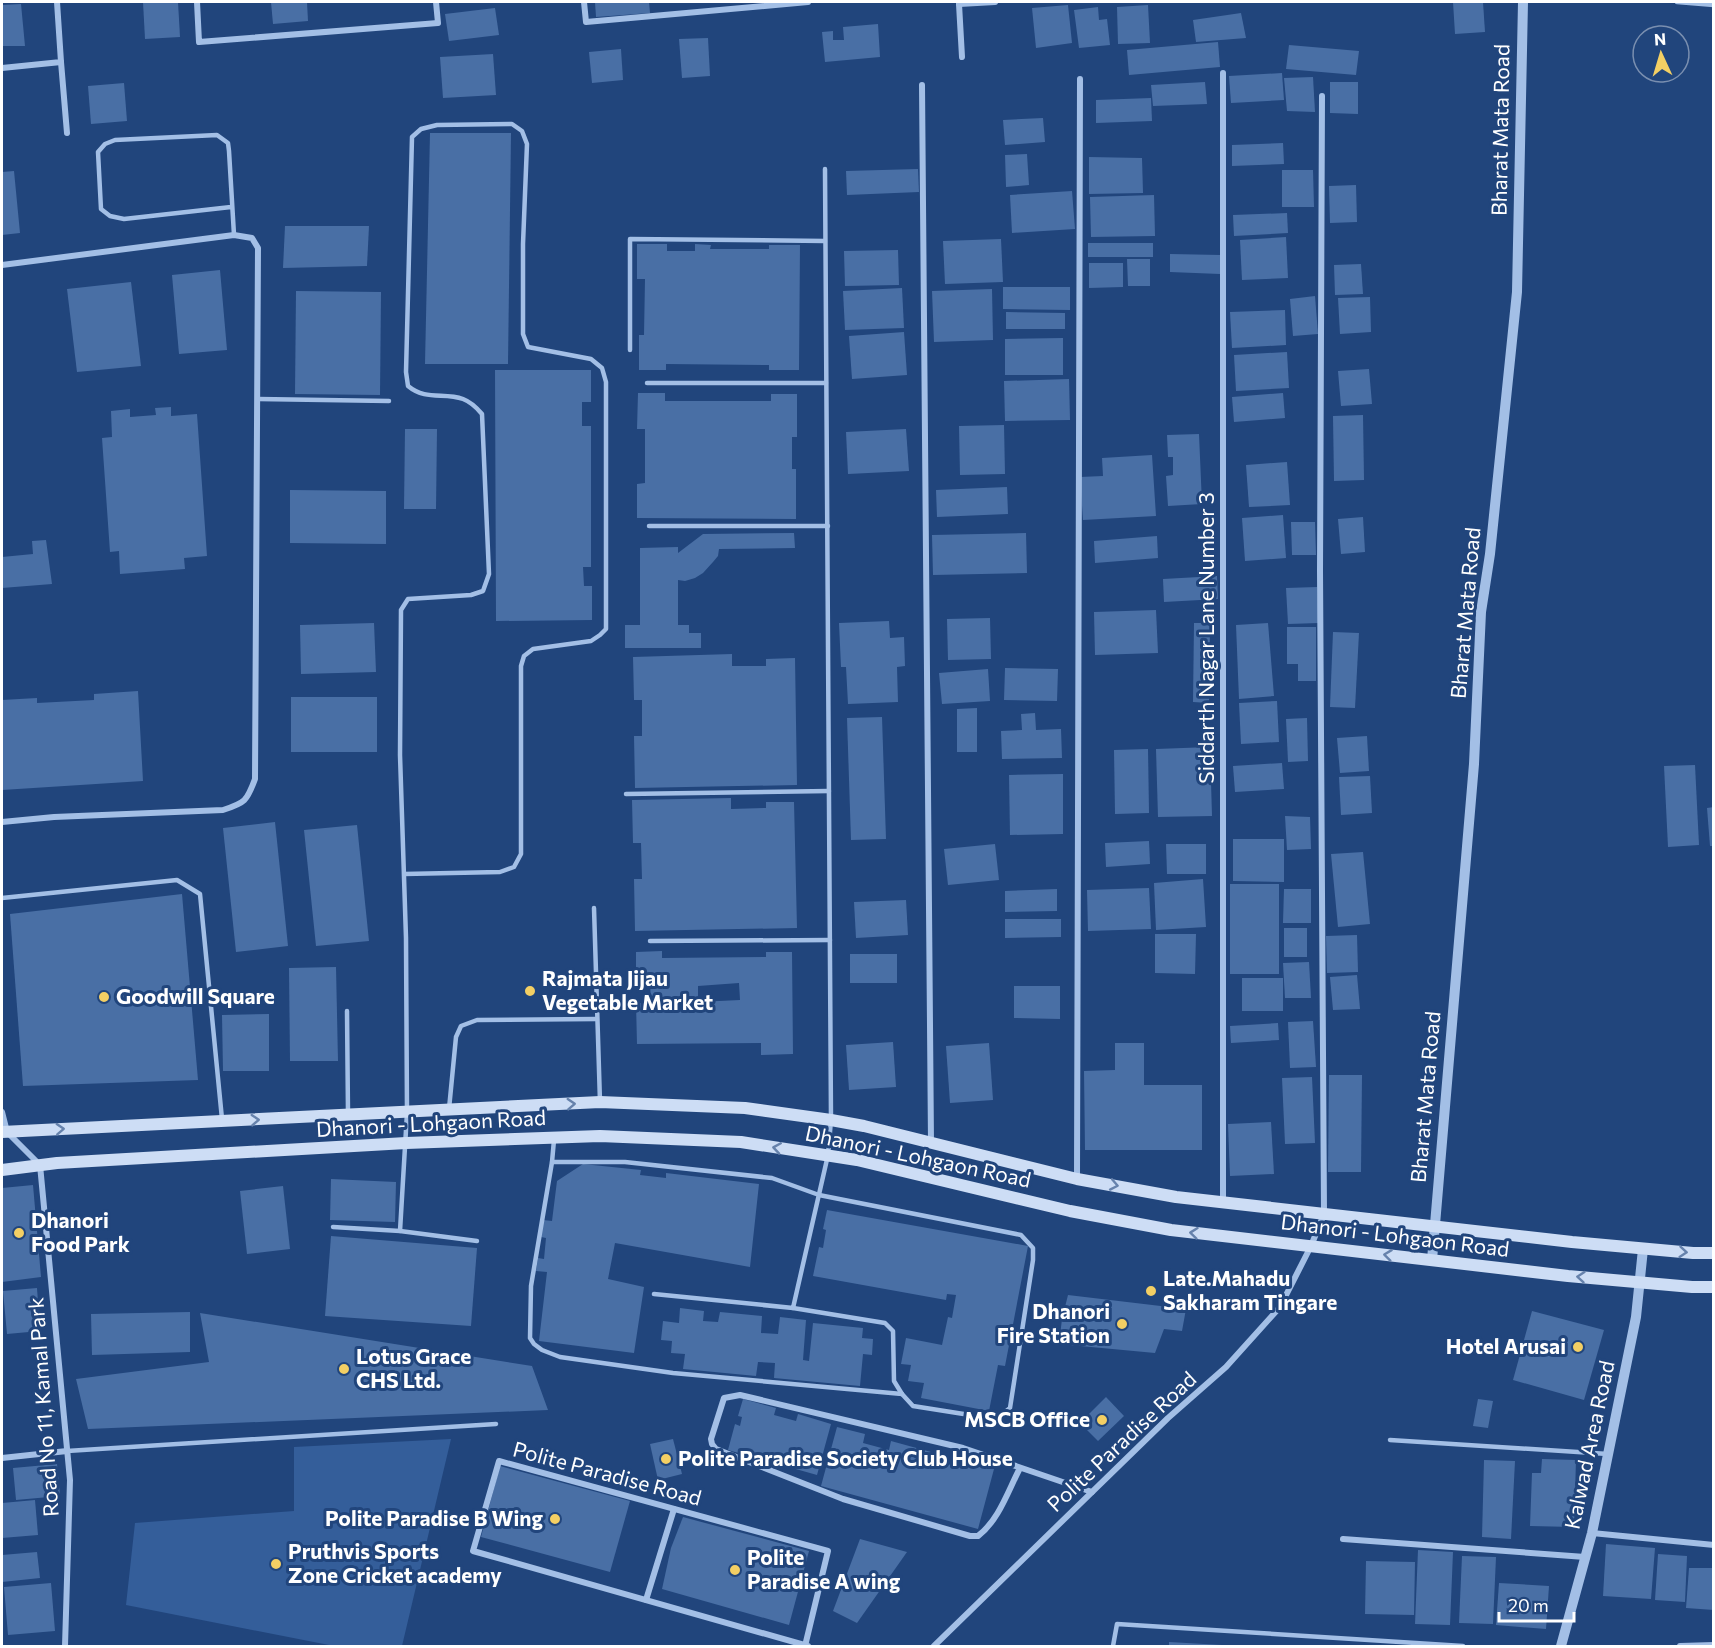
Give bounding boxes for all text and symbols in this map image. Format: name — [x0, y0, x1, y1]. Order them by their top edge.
north arrow — [1631, 24, 1691, 84]
text: N — [1653, 29, 1667, 48]
street label: Bharat Mata Road — [1486, 44, 1513, 216]
street label: Siddarth Nagar Lane Number 3 — [1193, 492, 1218, 784]
street label: Bharat Mata Road — [1445, 526, 1484, 700]
place label: Rajmata Jijau Vegetable Market — [542, 965, 713, 1014]
place label: Goodwill Square — [116, 983, 275, 1008]
marker: Rajmata Jijau Vegetable Market — [523, 984, 537, 998]
marker: Goodwill Square — [97, 990, 111, 1004]
street label: Bharat Mata Road — [1405, 1010, 1444, 1184]
one-way arrow — [566, 1097, 575, 1110]
street label: Dhanori - Lohgaon Road — [315, 1104, 547, 1141]
one-way arrow — [250, 1114, 259, 1127]
street label: Dhanori - Lohgaon Road — [803, 1119, 1034, 1192]
one-way arrow — [55, 1123, 64, 1135]
one-way arrow — [772, 1142, 782, 1154]
one-way arrow — [1109, 1179, 1119, 1191]
place label: Dhanori Food Park — [31, 1207, 130, 1256]
street label: Dhanori - Lohgaon Road — [1279, 1208, 1511, 1261]
marker: Dhanori Food Park — [12, 1226, 26, 1240]
one-way arrow — [1189, 1227, 1199, 1240]
one-way arrow — [1679, 1245, 1688, 1258]
one-way arrow — [1383, 1250, 1392, 1262]
place label: Late.Mahadu Sakharam Tingare — [1163, 1265, 1337, 1314]
one-way arrow — [1577, 1271, 1586, 1284]
marker: Late.Mahadu Sakharam Tingare — [1144, 1284, 1158, 1298]
street label: Road No 11, Kamal Park — [22, 1297, 63, 1518]
place label: Dhanori Fire Station — [997, 1298, 1110, 1347]
marker: Dhanori Fire Station — [1115, 1317, 1129, 1331]
place label: Hotel Arusai — [1446, 1333, 1566, 1358]
marker: Hotel Arusai — [1571, 1340, 1585, 1354]
place label: Lotus Grace CHS Ltd. — [356, 1343, 471, 1392]
street label: Kalwad Area Road — [1558, 1358, 1619, 1531]
marker: Lotus Grace CHS Ltd. — [337, 1362, 351, 1376]
street label: Polite Paradise Road — [1041, 1366, 1201, 1516]
place label: MSCB Office — [964, 1406, 1090, 1431]
marker: MSCB Office — [1095, 1413, 1109, 1427]
street label: Polite Paradise Road — [510, 1435, 704, 1510]
place label: Polite Paradise Society Club House — [678, 1445, 1013, 1470]
marker: Polite Paradise Society Club House — [659, 1452, 673, 1466]
place label: Polite Paradise B Wing — [325, 1505, 543, 1530]
marker: Polite Paradise B Wing — [548, 1512, 562, 1526]
place label: Pruthvis Sports Zone Cricket academy — [288, 1538, 502, 1587]
place label: Polite Paradise A wing — [747, 1544, 901, 1593]
marker: Pruthvis Sports Zone Cricket academy — [269, 1557, 283, 1571]
marker: Polite Paradise A wing — [728, 1563, 742, 1577]
scale bar — [1499, 1585, 1574, 1623]
text: 20 m — [1508, 1594, 1549, 1616]

